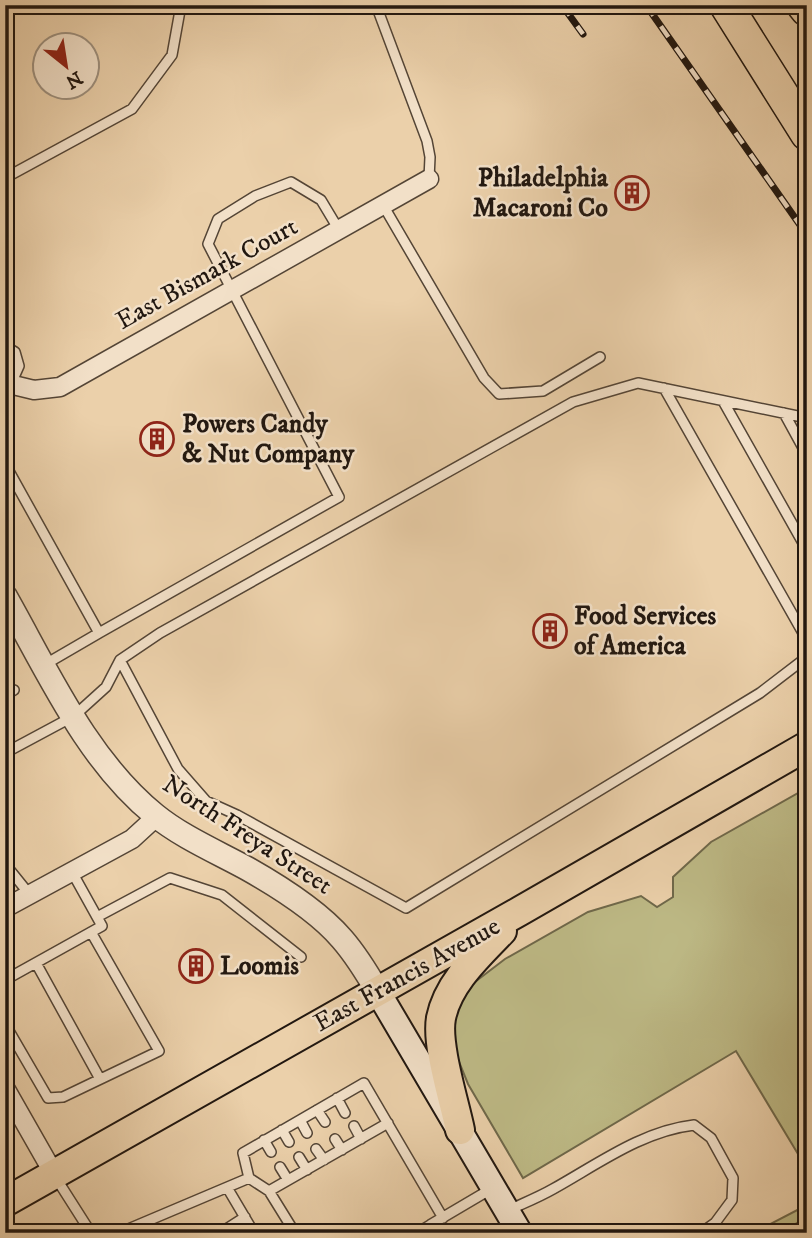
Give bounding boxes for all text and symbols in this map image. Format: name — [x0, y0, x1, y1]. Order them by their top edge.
north arrow — [32, 32, 102, 102]
text: N — [61, 66, 86, 93]
place label: Philadelphia Macaroni Co — [473, 162, 609, 225]
building icon: Philadelphia Macaroni Co — [613, 174, 651, 212]
street label: East Bismark Court — [110, 210, 304, 338]
place label: Powers Candy & Nut Company — [182, 408, 355, 471]
building icon: Powers Candy & Nut Company — [138, 420, 176, 458]
place label: Food Services of America — [574, 600, 716, 663]
building icon: Food Services of America — [531, 612, 569, 650]
street label: North Freya Street — [156, 768, 338, 902]
street label: East Francis Avenue — [308, 910, 506, 1040]
building icon: Loomis — [177, 947, 215, 985]
place label: Loomis — [220, 950, 299, 983]

